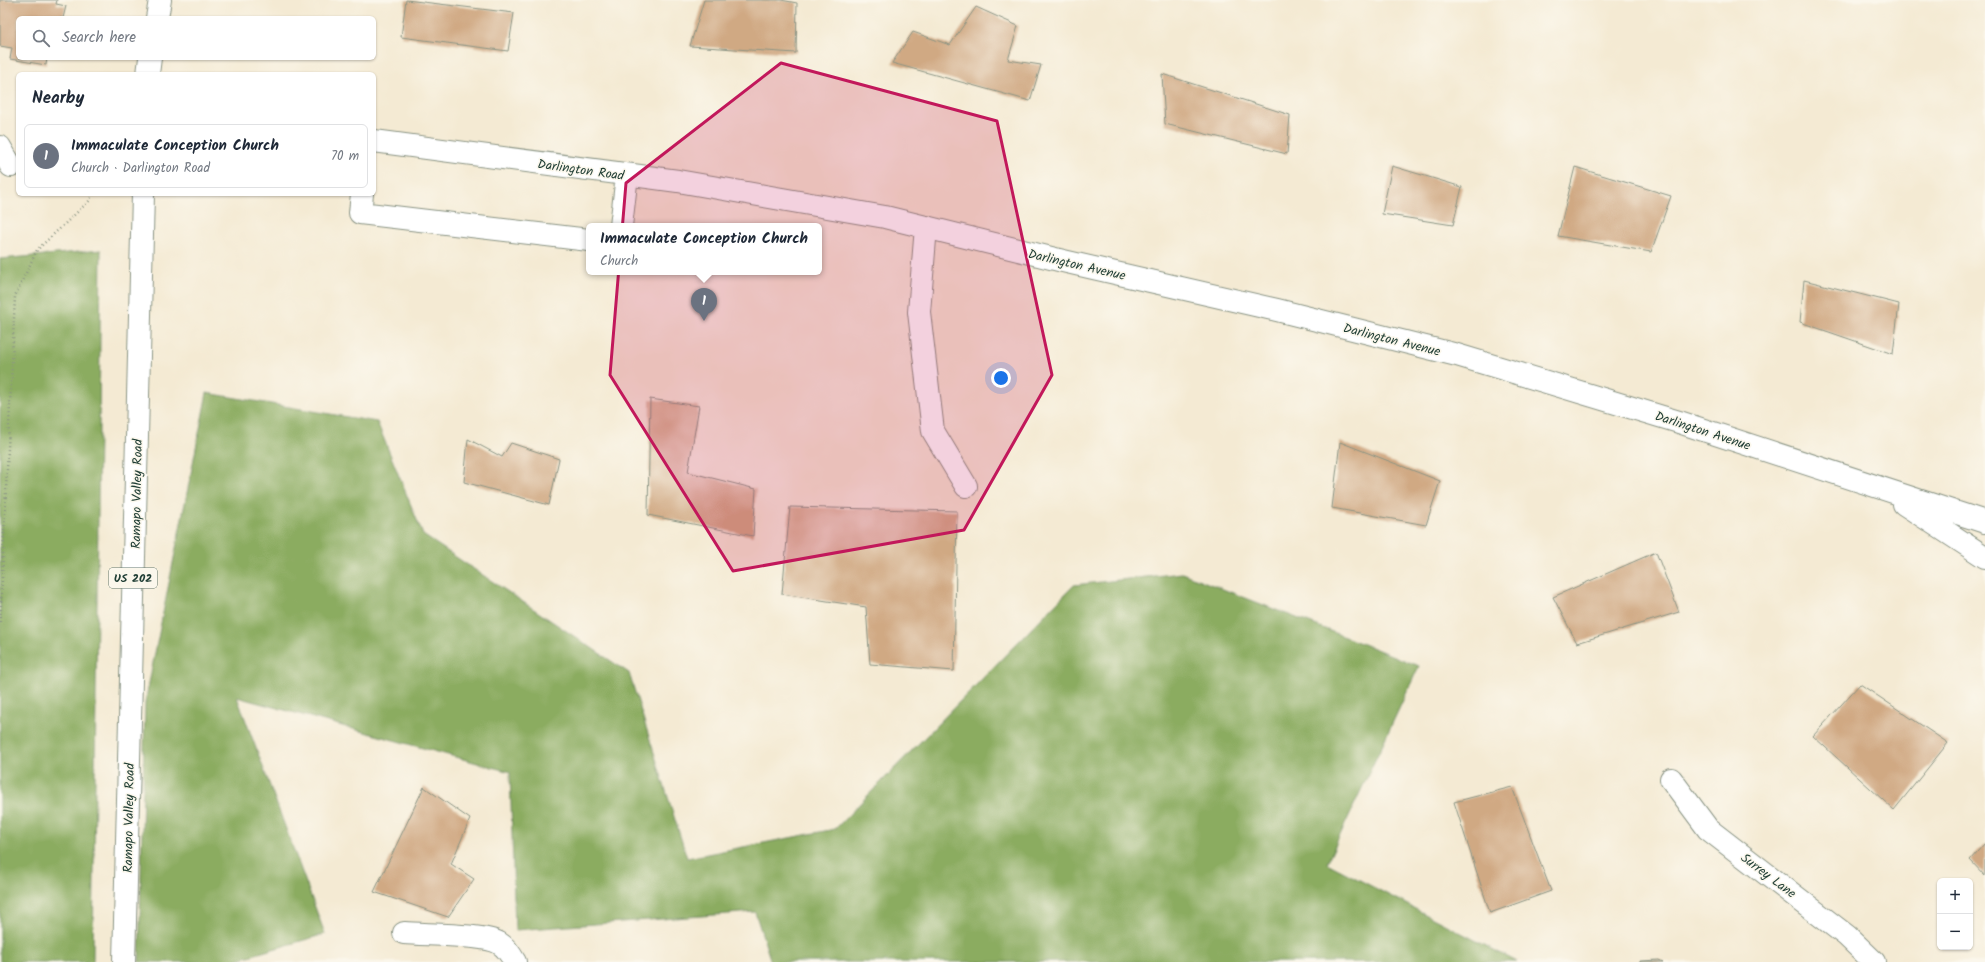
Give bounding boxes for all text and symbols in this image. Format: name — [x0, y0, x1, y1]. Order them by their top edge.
search box — [16, 16, 376, 60]
text: Search here — [62, 26, 136, 50]
icon: search — [30, 27, 52, 49]
text: Nearby — [32, 85, 84, 112]
text: Immaculate Conception Church — [71, 134, 279, 158]
text: 1 — [44, 146, 48, 167]
text: 70 m — [331, 146, 359, 167]
street label: Darlington Road — [536, 154, 626, 187]
text: Church · Darlington Road — [71, 158, 210, 179]
popup — [586, 223, 822, 275]
text: Immaculate Conception Church — [600, 227, 808, 251]
street label: Darlington Avenue — [1026, 244, 1128, 287]
text: Church — [600, 251, 638, 272]
pin: 1 — [691, 288, 717, 321]
street label: Darlington Avenue — [1341, 318, 1443, 363]
your location — [991, 368, 1011, 388]
street label: Darlington Avenue — [1652, 406, 1753, 457]
street label: Ramapo Valley Road — [126, 438, 149, 549]
road number: US 202 — [109, 568, 157, 588]
street label: Ramapo Valley Road — [118, 762, 141, 873]
street label: Surrey Lane — [1736, 848, 1800, 904]
map controls — [1937, 878, 1973, 950]
button: + — [1937, 878, 1973, 914]
button: − — [1937, 914, 1973, 950]

